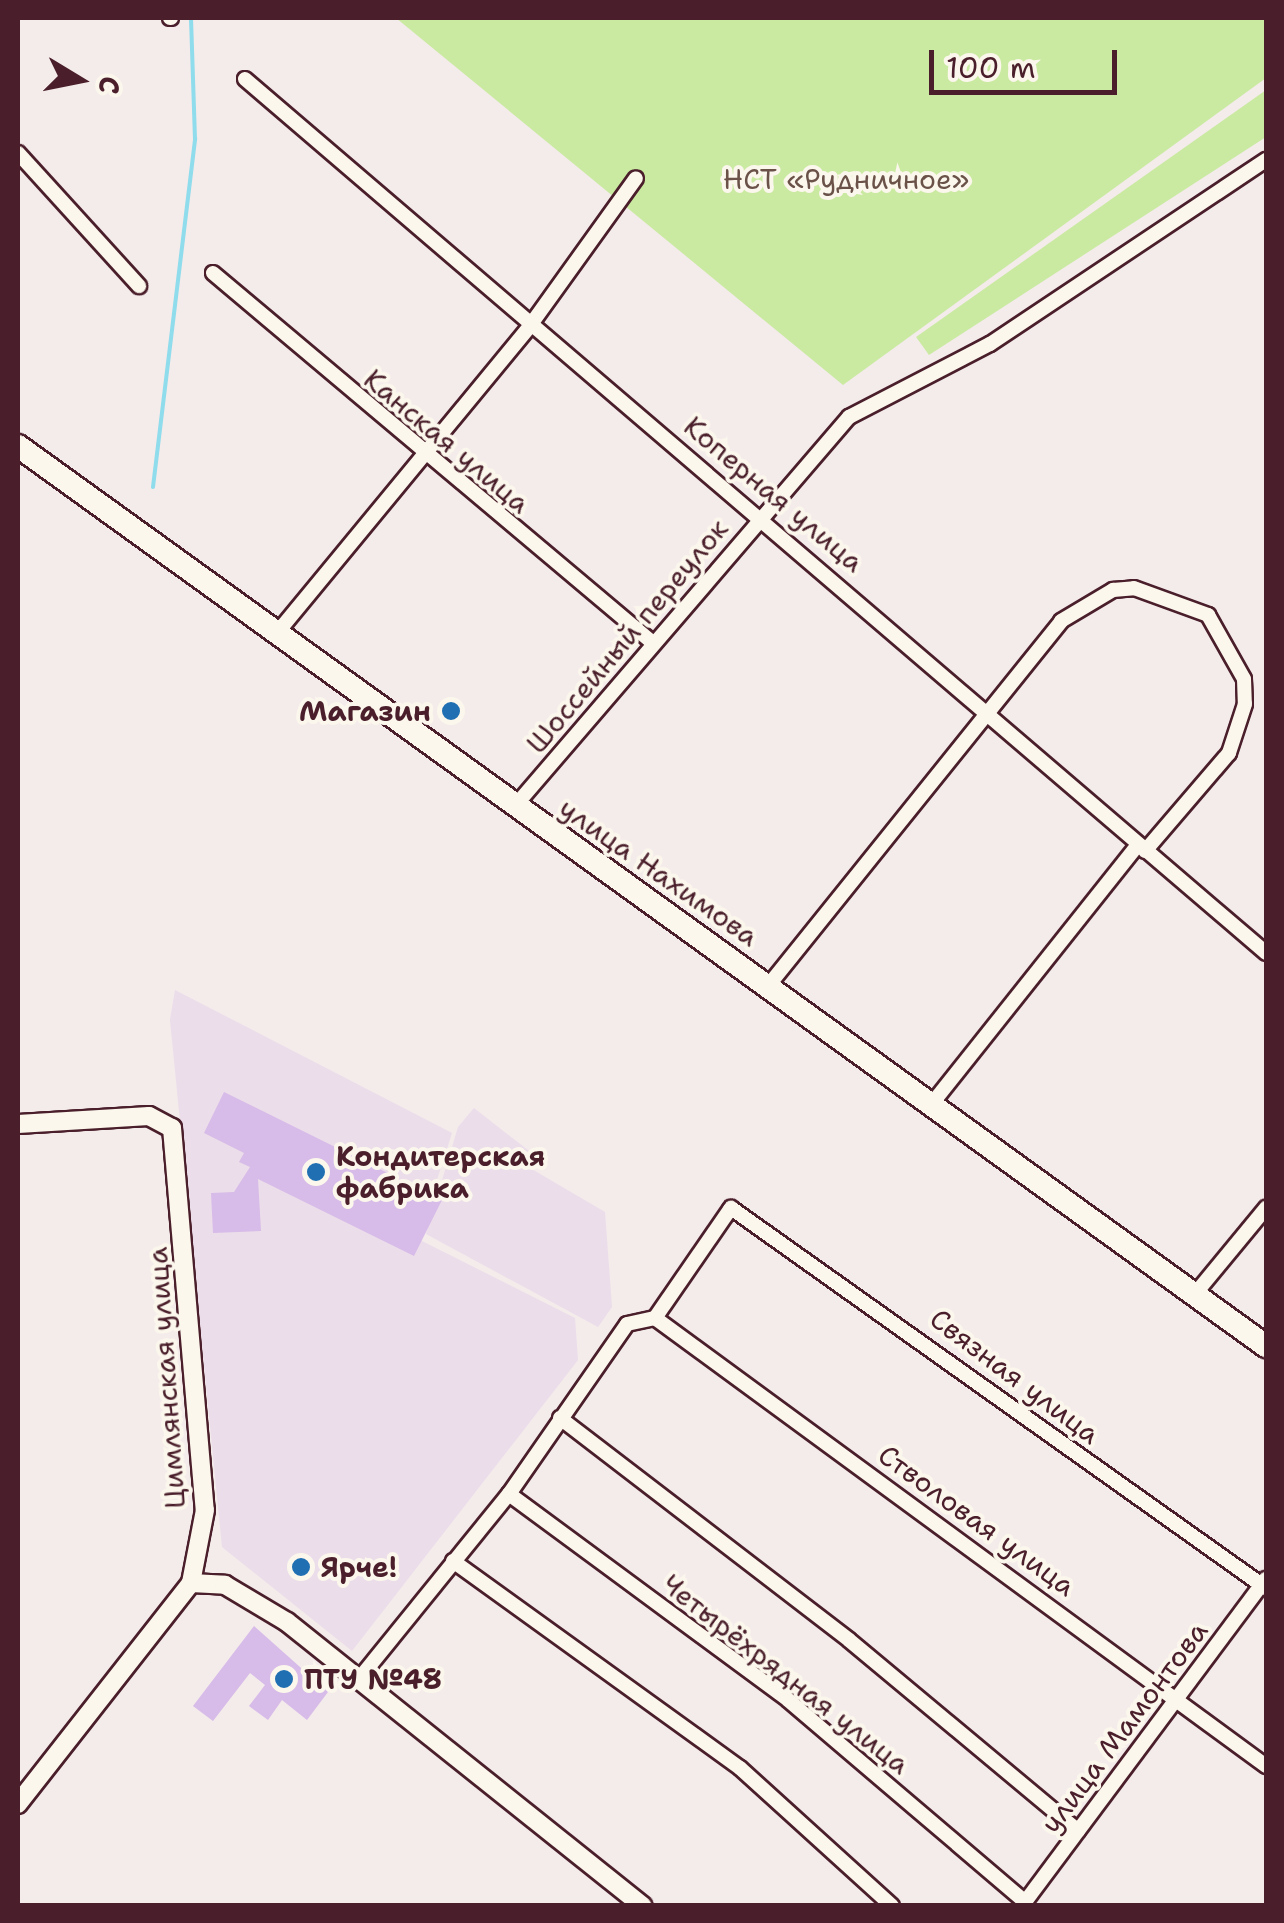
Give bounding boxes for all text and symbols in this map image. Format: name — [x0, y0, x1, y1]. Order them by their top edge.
north arrow — [30, 30, 130, 130]
scale bar — [934, 30, 1122, 92]
text: 100 m — [946, 47, 1036, 88]
text: С — [89, 73, 130, 97]
park label: НСТ «Рудничное» — [723, 162, 969, 196]
street label: Канская улица — [357, 362, 537, 520]
street label: Коперная улица — [677, 409, 871, 579]
street label: Шоссейный переулок — [519, 512, 735, 760]
place label: Магазин — [299, 694, 431, 728]
marker: Магазин — [440, 700, 462, 722]
street label: улица Нахимова — [553, 791, 765, 953]
place label: Кондитерская фабрика — [336, 1139, 545, 1205]
marker: Кондитерская фабрика — [305, 1161, 327, 1183]
street label: Цимлянская улица — [140, 1246, 192, 1510]
street label: Связная улица — [924, 1301, 1106, 1451]
street label: Стволовая улица — [872, 1437, 1082, 1603]
place label: Ярче! — [321, 1550, 397, 1584]
marker: Ярче! — [290, 1556, 312, 1578]
street label: Четырёхрядная улица — [656, 1567, 916, 1781]
street label: улица Мамонтова — [1033, 1615, 1215, 1839]
place label: ПТУ №48 — [304, 1662, 442, 1696]
marker: ПТУ №48 — [273, 1668, 295, 1690]

